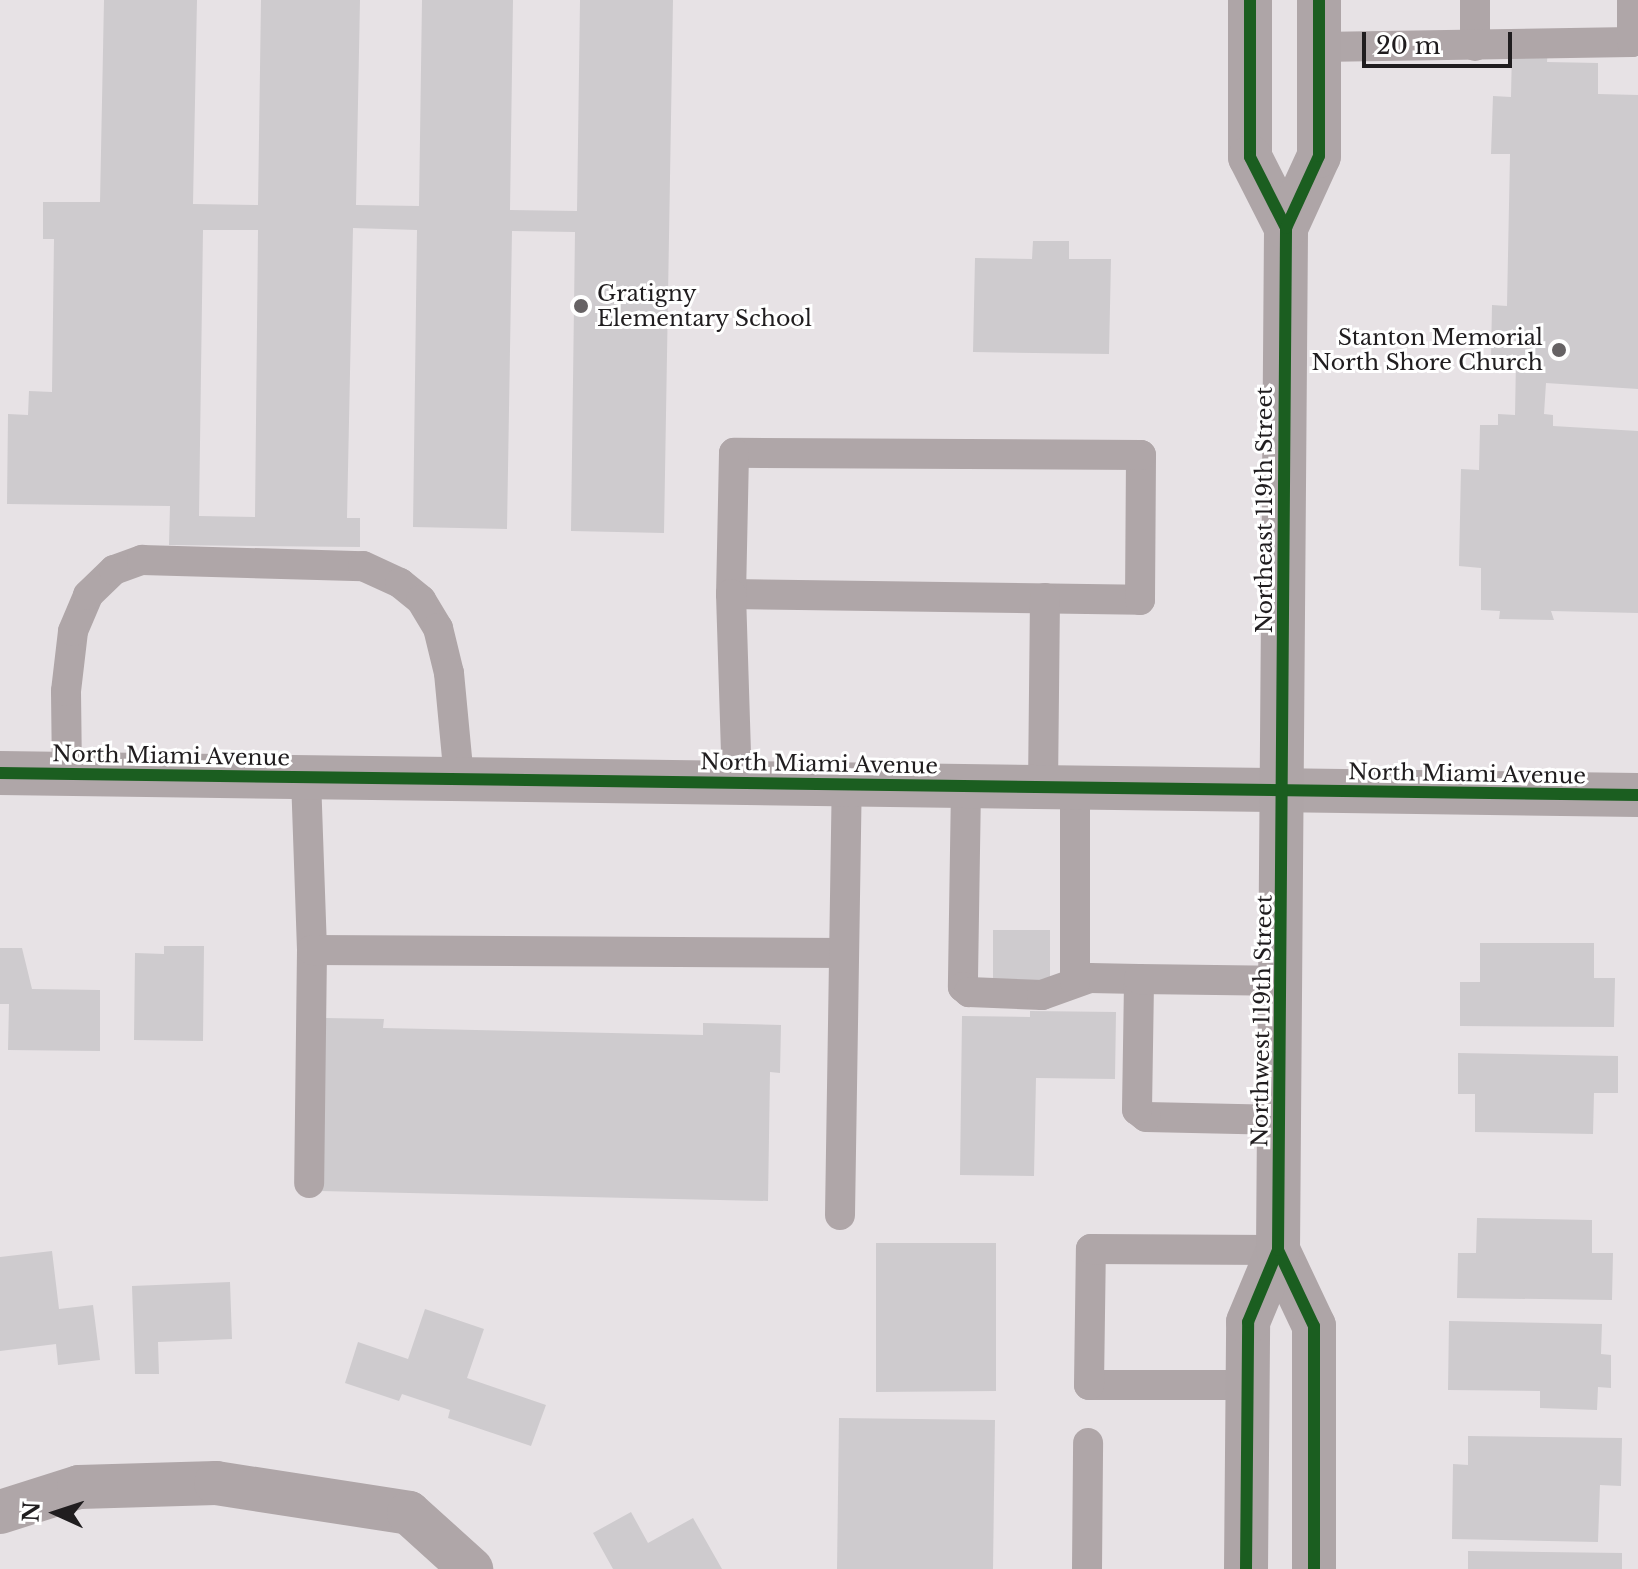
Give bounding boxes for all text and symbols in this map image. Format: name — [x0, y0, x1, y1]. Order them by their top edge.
scale bar — [1366, 16, 1516, 66]
text: 20 m — [1376, 31, 1441, 60]
place label: Gratigny Elementary School — [597, 280, 813, 332]
marker: Gratigny Elementary School — [572, 297, 590, 315]
place label: Stanton Memorial North Shore Church — [1312, 324, 1543, 376]
marker: Stanton Memorial North Shore Church — [1550, 341, 1568, 359]
street label: Northeast 119th Street — [1252, 387, 1278, 633]
street label: North Miami Avenue — [51, 741, 291, 771]
street label: North Miami Avenue — [699, 749, 939, 779]
street label: North Miami Avenue — [1347, 759, 1587, 789]
street label: Northwest 119th Street — [1247, 895, 1277, 1147]
north arrow — [16, 1473, 96, 1553]
text: N — [18, 1501, 46, 1523]

